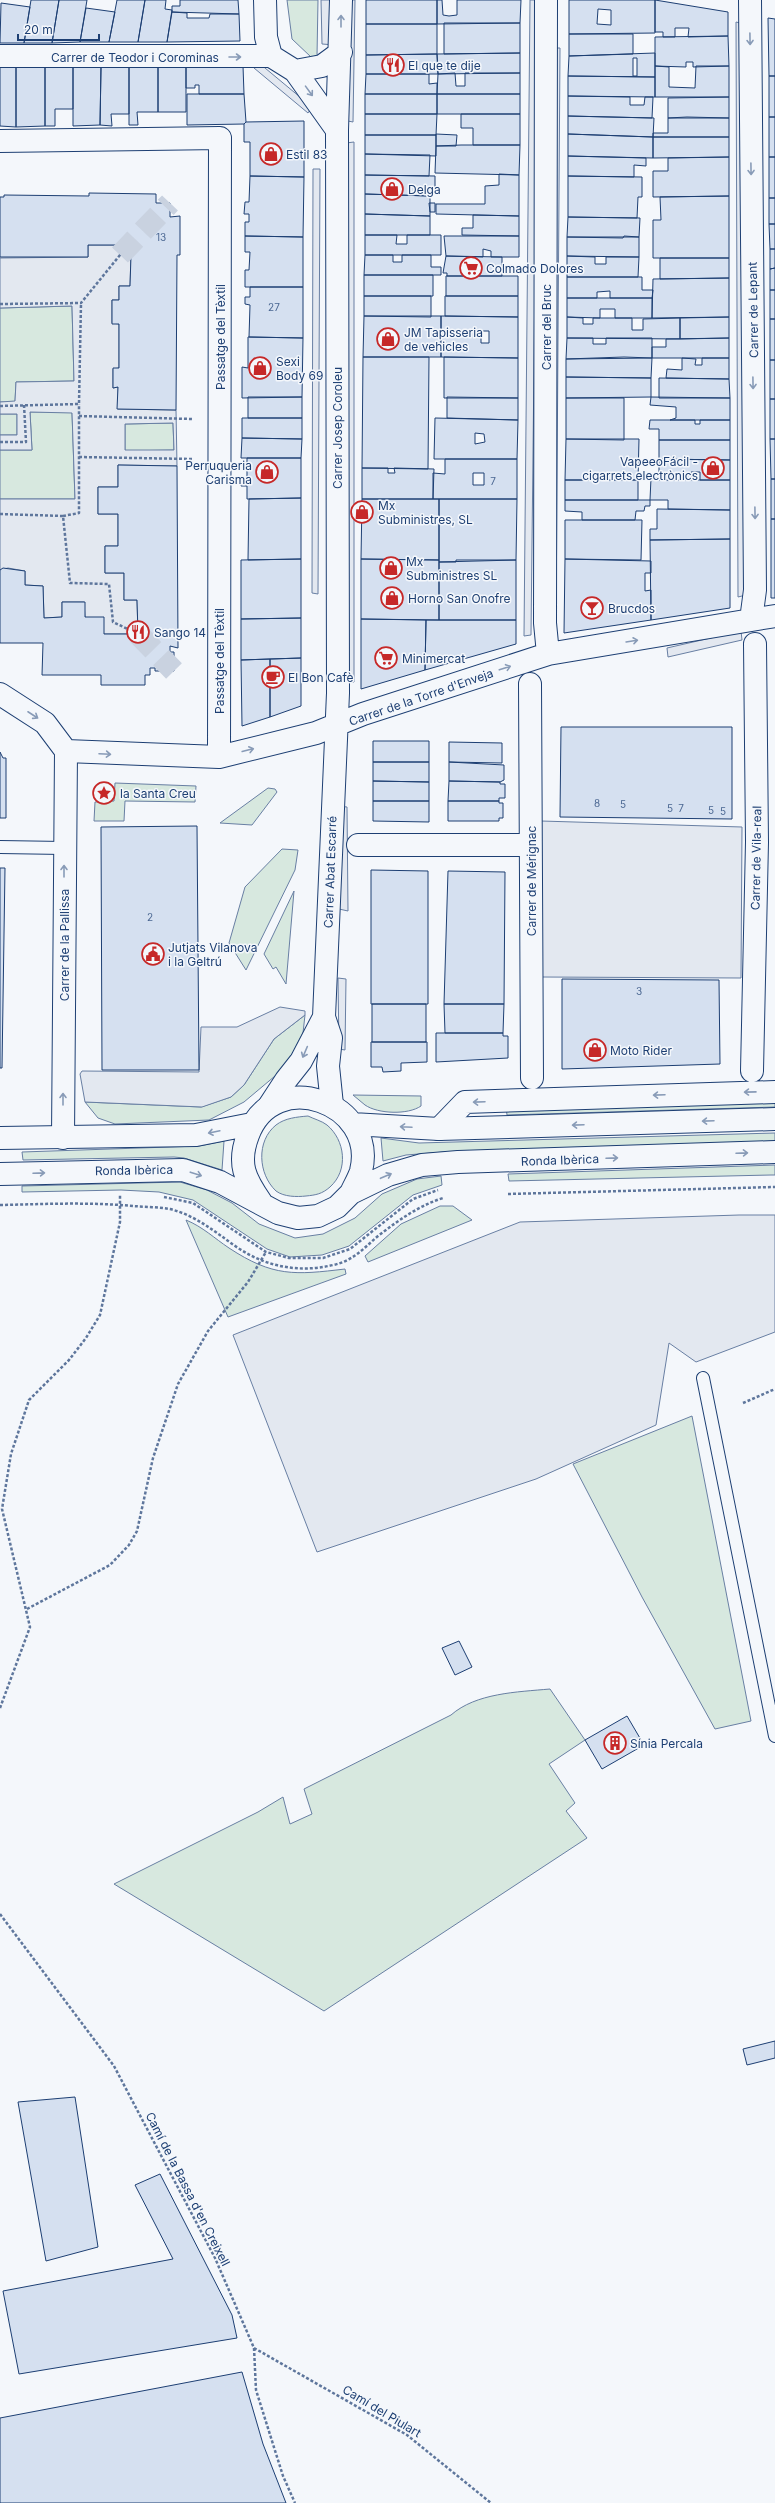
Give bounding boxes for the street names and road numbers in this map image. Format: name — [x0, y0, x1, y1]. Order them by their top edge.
street label: Carrer de Teodor i Corominas — [51, 50, 219, 65]
street label: Carrer de Lepant — [745, 262, 761, 358]
street label: Passatge del Tèxtil — [213, 284, 228, 390]
street label: Carrer del Bruc — [539, 284, 554, 370]
street label: Carrer Josep Coroleu — [330, 367, 345, 489]
street label: Passatge del Tèxtil — [212, 608, 227, 714]
street label: Carrer de la Torre d'Enveja — [347, 665, 495, 729]
street label: Carrer de Vila-real — [748, 806, 764, 910]
street label: Carrer Abat Escarré — [321, 816, 339, 928]
street label: Carrer de Mérignac — [524, 826, 539, 936]
street label: Carrer de la Pallissa — [57, 889, 72, 1001]
street label: Ronda Ibèrica — [521, 1151, 599, 1169]
street label: Ronda Ibèrica — [95, 1162, 173, 1178]
street label: Camí de la Bassa d'en Creixell — [143, 2110, 233, 2268]
street label: Camí del Piulart — [340, 2382, 424, 2440]

